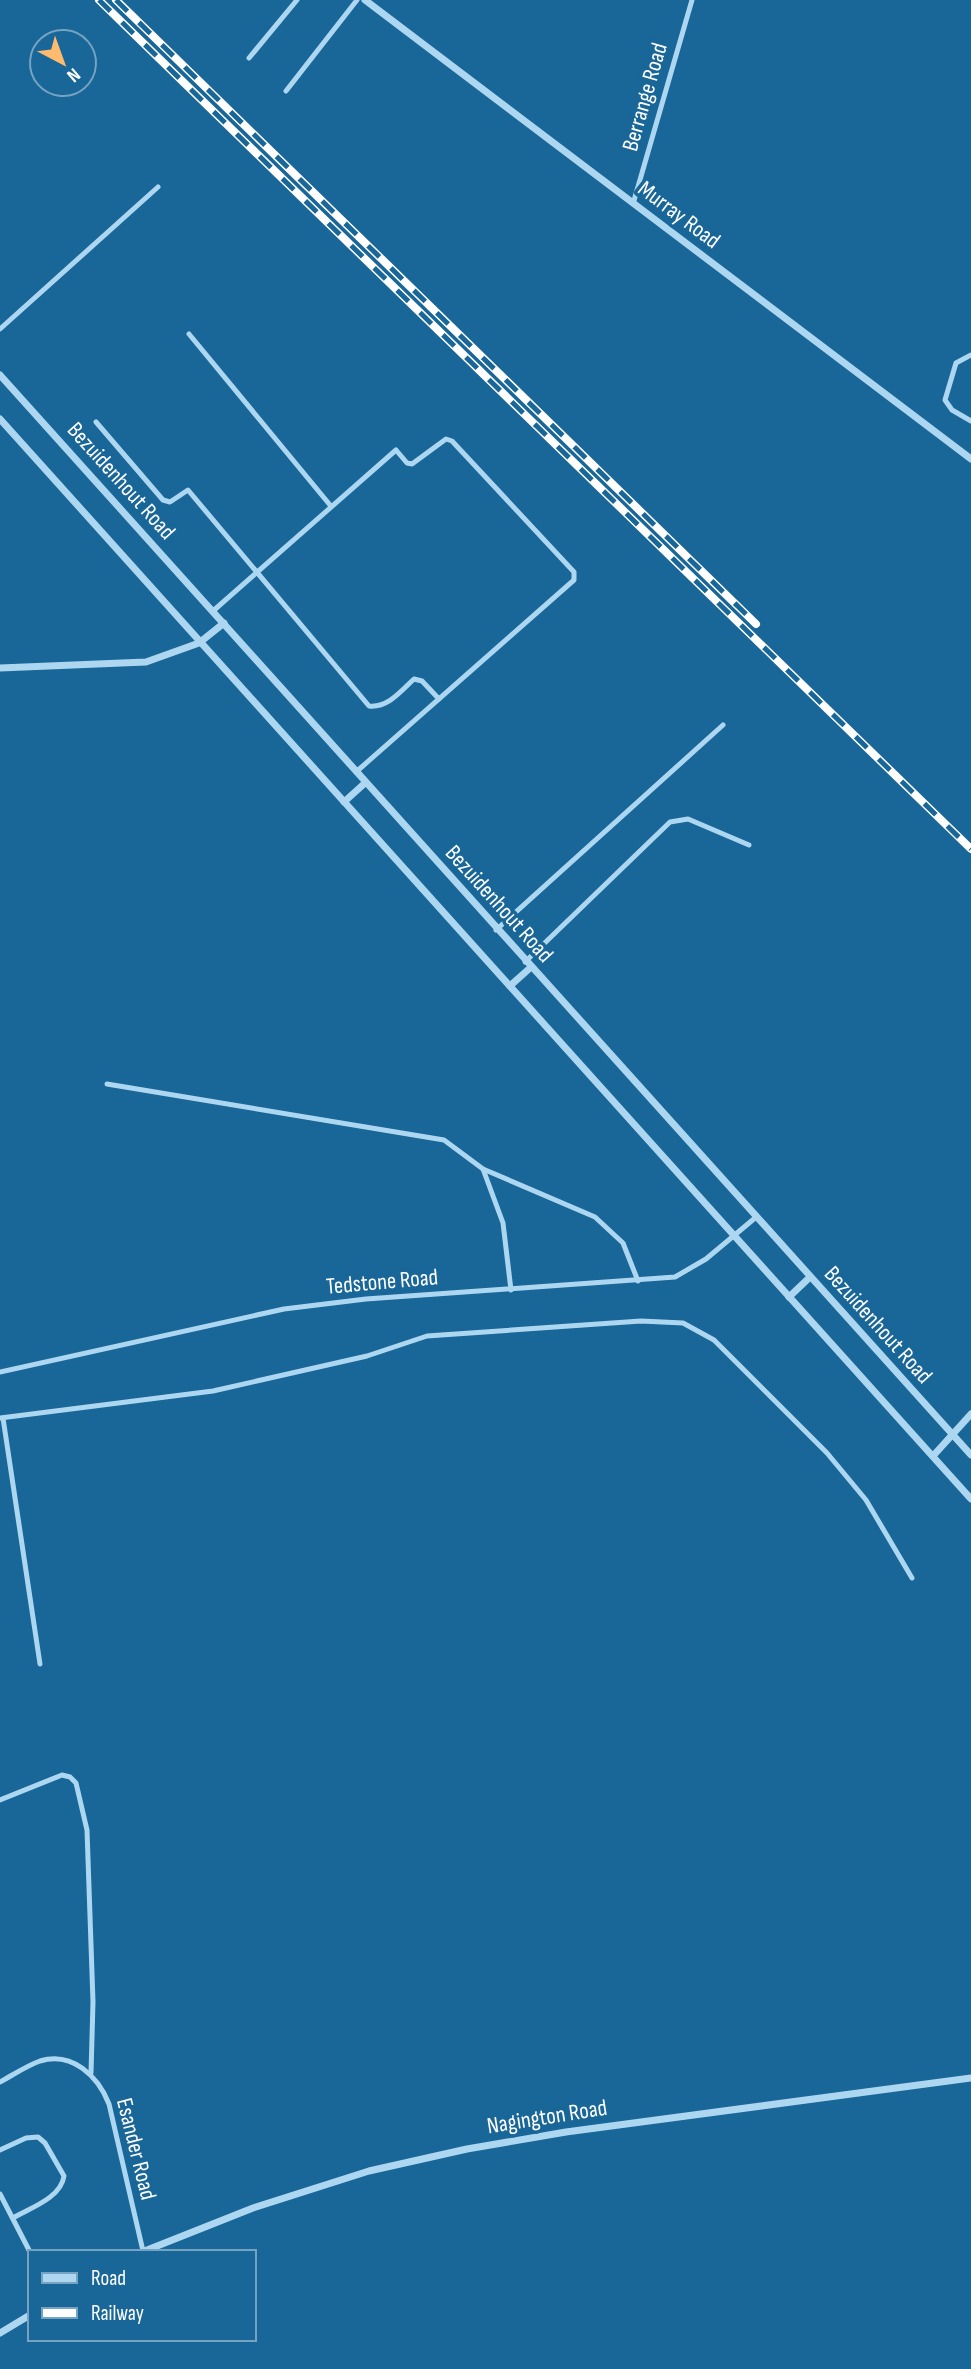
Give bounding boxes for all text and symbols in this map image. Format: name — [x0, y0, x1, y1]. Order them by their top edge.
north arrow — [28, 28, 98, 98]
street label: Berrange Road — [616, 40, 674, 154]
text: N — [62, 63, 85, 87]
street label: Murray Road — [632, 175, 726, 255]
street label: Bezuidenhout Road — [61, 417, 181, 545]
street label: Bezuidenhout Road — [439, 840, 559, 968]
street label: Bezuidenhout Road — [818, 1261, 938, 1389]
street label: Tedstone Road — [325, 1263, 439, 1301]
street label: Nagington Road — [485, 2094, 609, 2140]
street label: Esander Road — [110, 2095, 162, 2203]
legend — [28, 2250, 256, 2341]
text: Road — [91, 2266, 126, 2291]
text: Railway — [91, 2301, 144, 2326]

